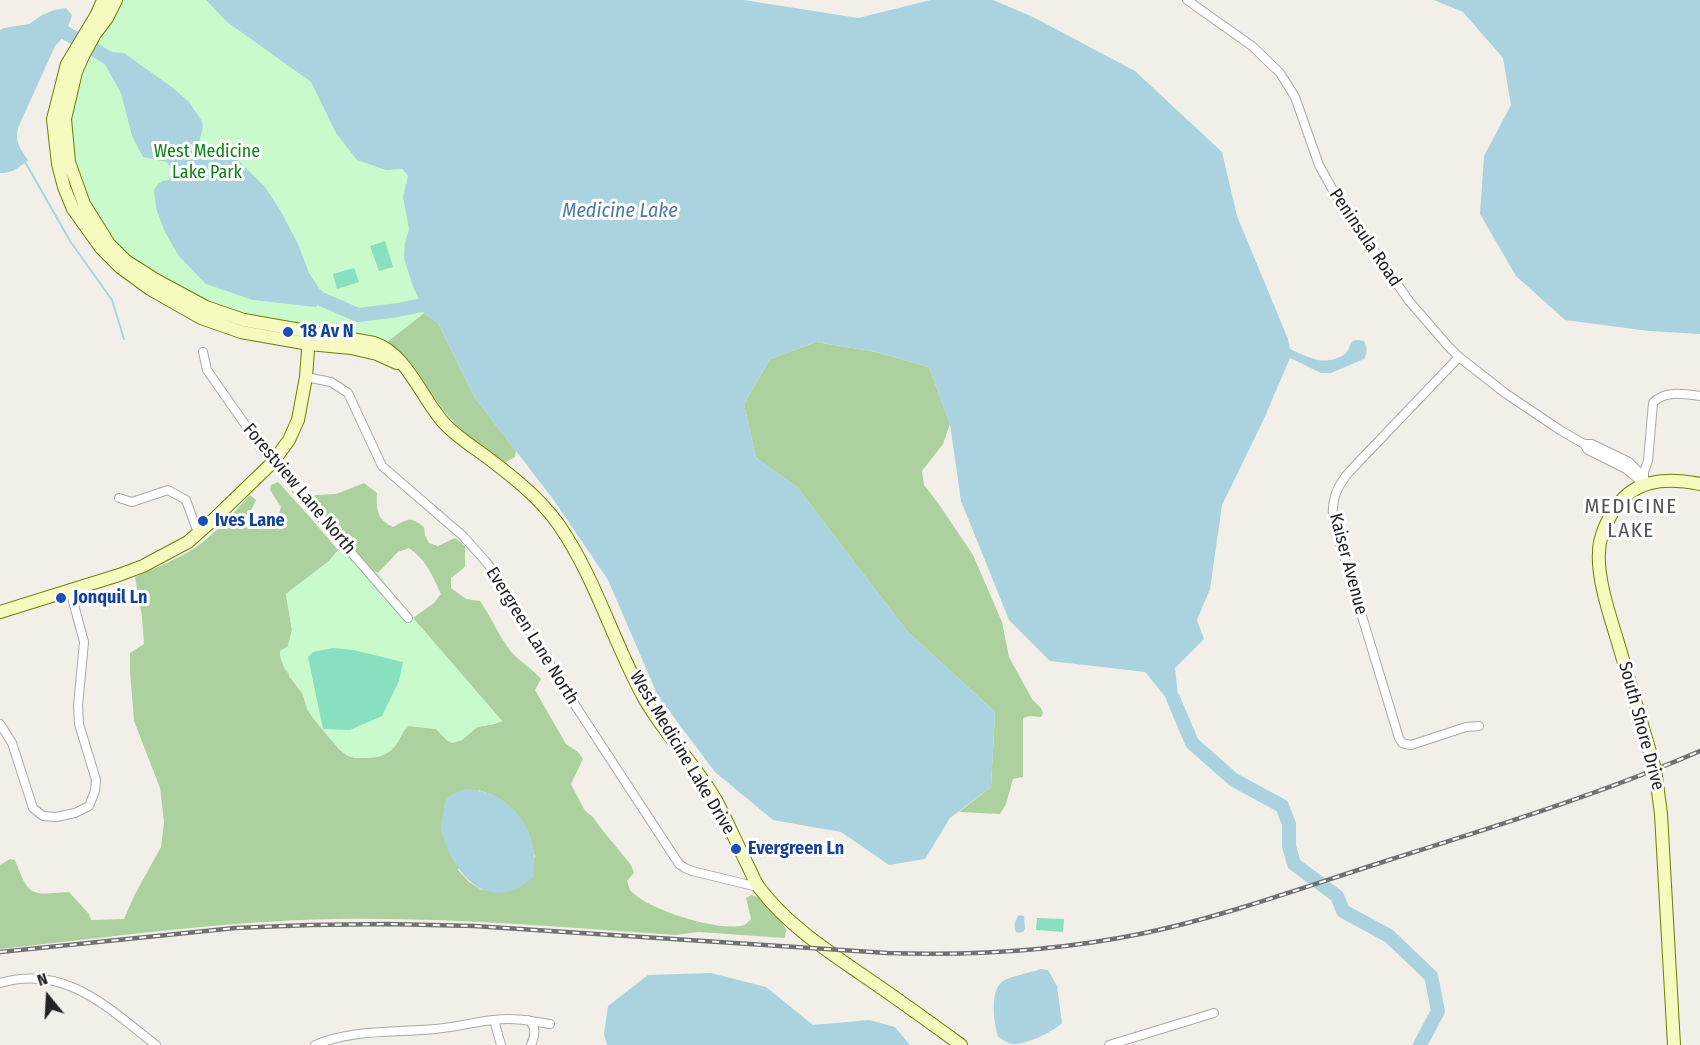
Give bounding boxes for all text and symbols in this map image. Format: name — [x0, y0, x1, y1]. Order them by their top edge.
park label: West Medicine Lake Park — [154, 141, 260, 184]
street label: Peninsula Road — [1324, 185, 1406, 291]
water label: Medicine Lake — [562, 199, 678, 223]
place label: 18 Av N — [300, 321, 354, 343]
marker: 18 Av N — [281, 325, 295, 339]
street label: Forestview Lane North — [238, 419, 360, 559]
district label: MEDICINE LAKE — [1584, 494, 1678, 544]
place label: Ives Lane — [215, 510, 285, 532]
street label: Kaiser Avenue — [1324, 511, 1372, 617]
marker: Ives Lane — [196, 514, 210, 528]
street label: Evergreen Lane North — [481, 563, 583, 709]
place label: Jonquil Ln — [73, 587, 147, 609]
marker: Jonquil Ln — [54, 591, 68, 605]
street label: South Shore Drive — [1613, 659, 1669, 793]
street label: West Medicine Lake Drive — [625, 667, 739, 839]
place label: Evergreen Ln — [748, 838, 844, 860]
marker: Evergreen Ln — [729, 842, 743, 856]
north arrow — [18, 967, 78, 1027]
text: N — [35, 969, 50, 990]

